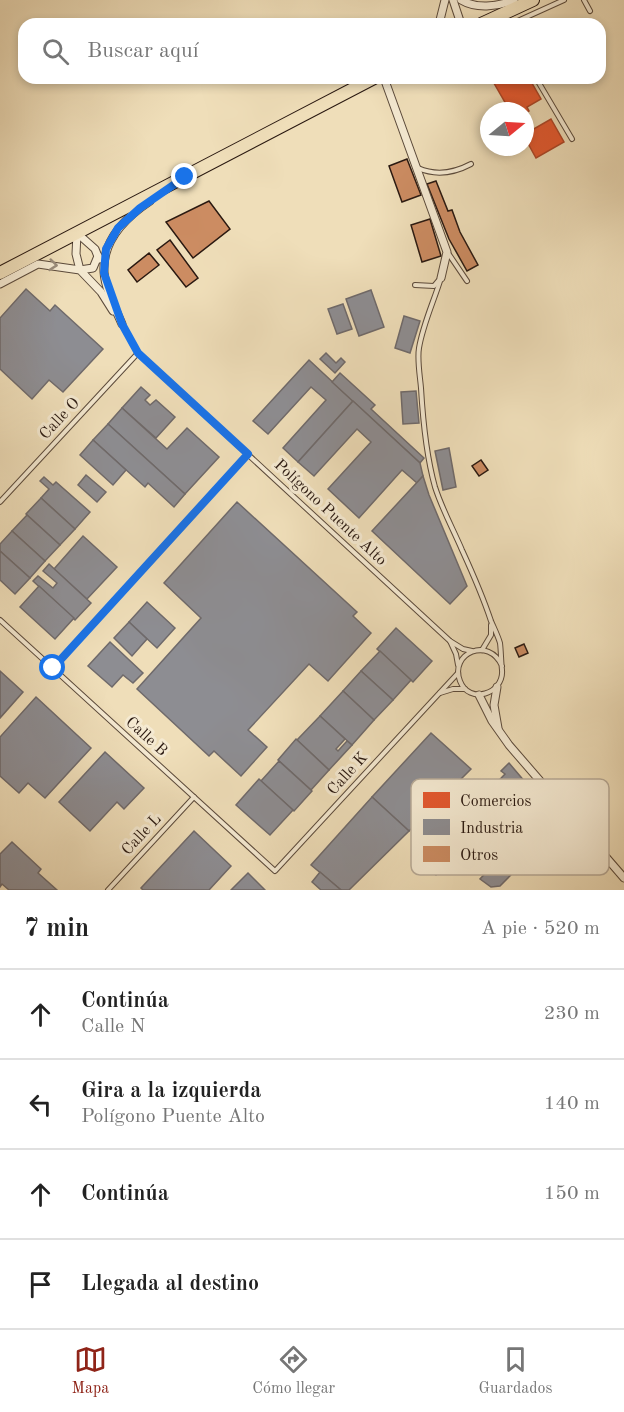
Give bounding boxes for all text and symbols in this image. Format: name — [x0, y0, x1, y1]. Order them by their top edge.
search box — [18, 18, 606, 84]
icon: search — [39, 35, 72, 68]
text: Buscar aquí — [87, 40, 199, 62]
north arrow — [480, 102, 534, 156]
route end — [171, 163, 197, 189]
one-way arrow — [49, 259, 58, 271]
street label: Calle O — [37, 395, 83, 443]
street label: Polígono Puente Alto — [271, 457, 389, 569]
route start — [39, 654, 65, 680]
street label: Calle B — [122, 714, 170, 760]
street label: Calle K — [325, 750, 371, 798]
legend — [411, 779, 609, 875]
text: Comercios — [460, 794, 532, 810]
street label: Calle L — [119, 811, 165, 859]
text: Industria — [460, 821, 523, 837]
text: Otros — [460, 848, 498, 864]
text: 7 min — [24, 916, 89, 942]
text: A pie · 520 m — [481, 919, 600, 939]
text: Continúa — [81, 990, 169, 1012]
icon: ahead — [24, 998, 57, 1031]
text: 230 m — [544, 1004, 600, 1024]
text: Calle N — [81, 1017, 145, 1037]
text: Gira a la izquierda — [81, 1080, 261, 1102]
icon: left — [24, 1088, 57, 1121]
text: 140 m — [544, 1094, 600, 1114]
text: Polígono Puente Alto — [81, 1107, 265, 1127]
icon: ahead — [24, 1178, 57, 1211]
text: Continúa — [81, 1183, 169, 1205]
text: 150 m — [544, 1184, 600, 1204]
icon: arrive — [24, 1268, 57, 1301]
text: Llegada al destino — [81, 1273, 259, 1295]
tab: Mapa — [72, 1343, 109, 1399]
tab: Cómo llegar — [252, 1343, 335, 1399]
tab: Guardados — [478, 1343, 552, 1399]

